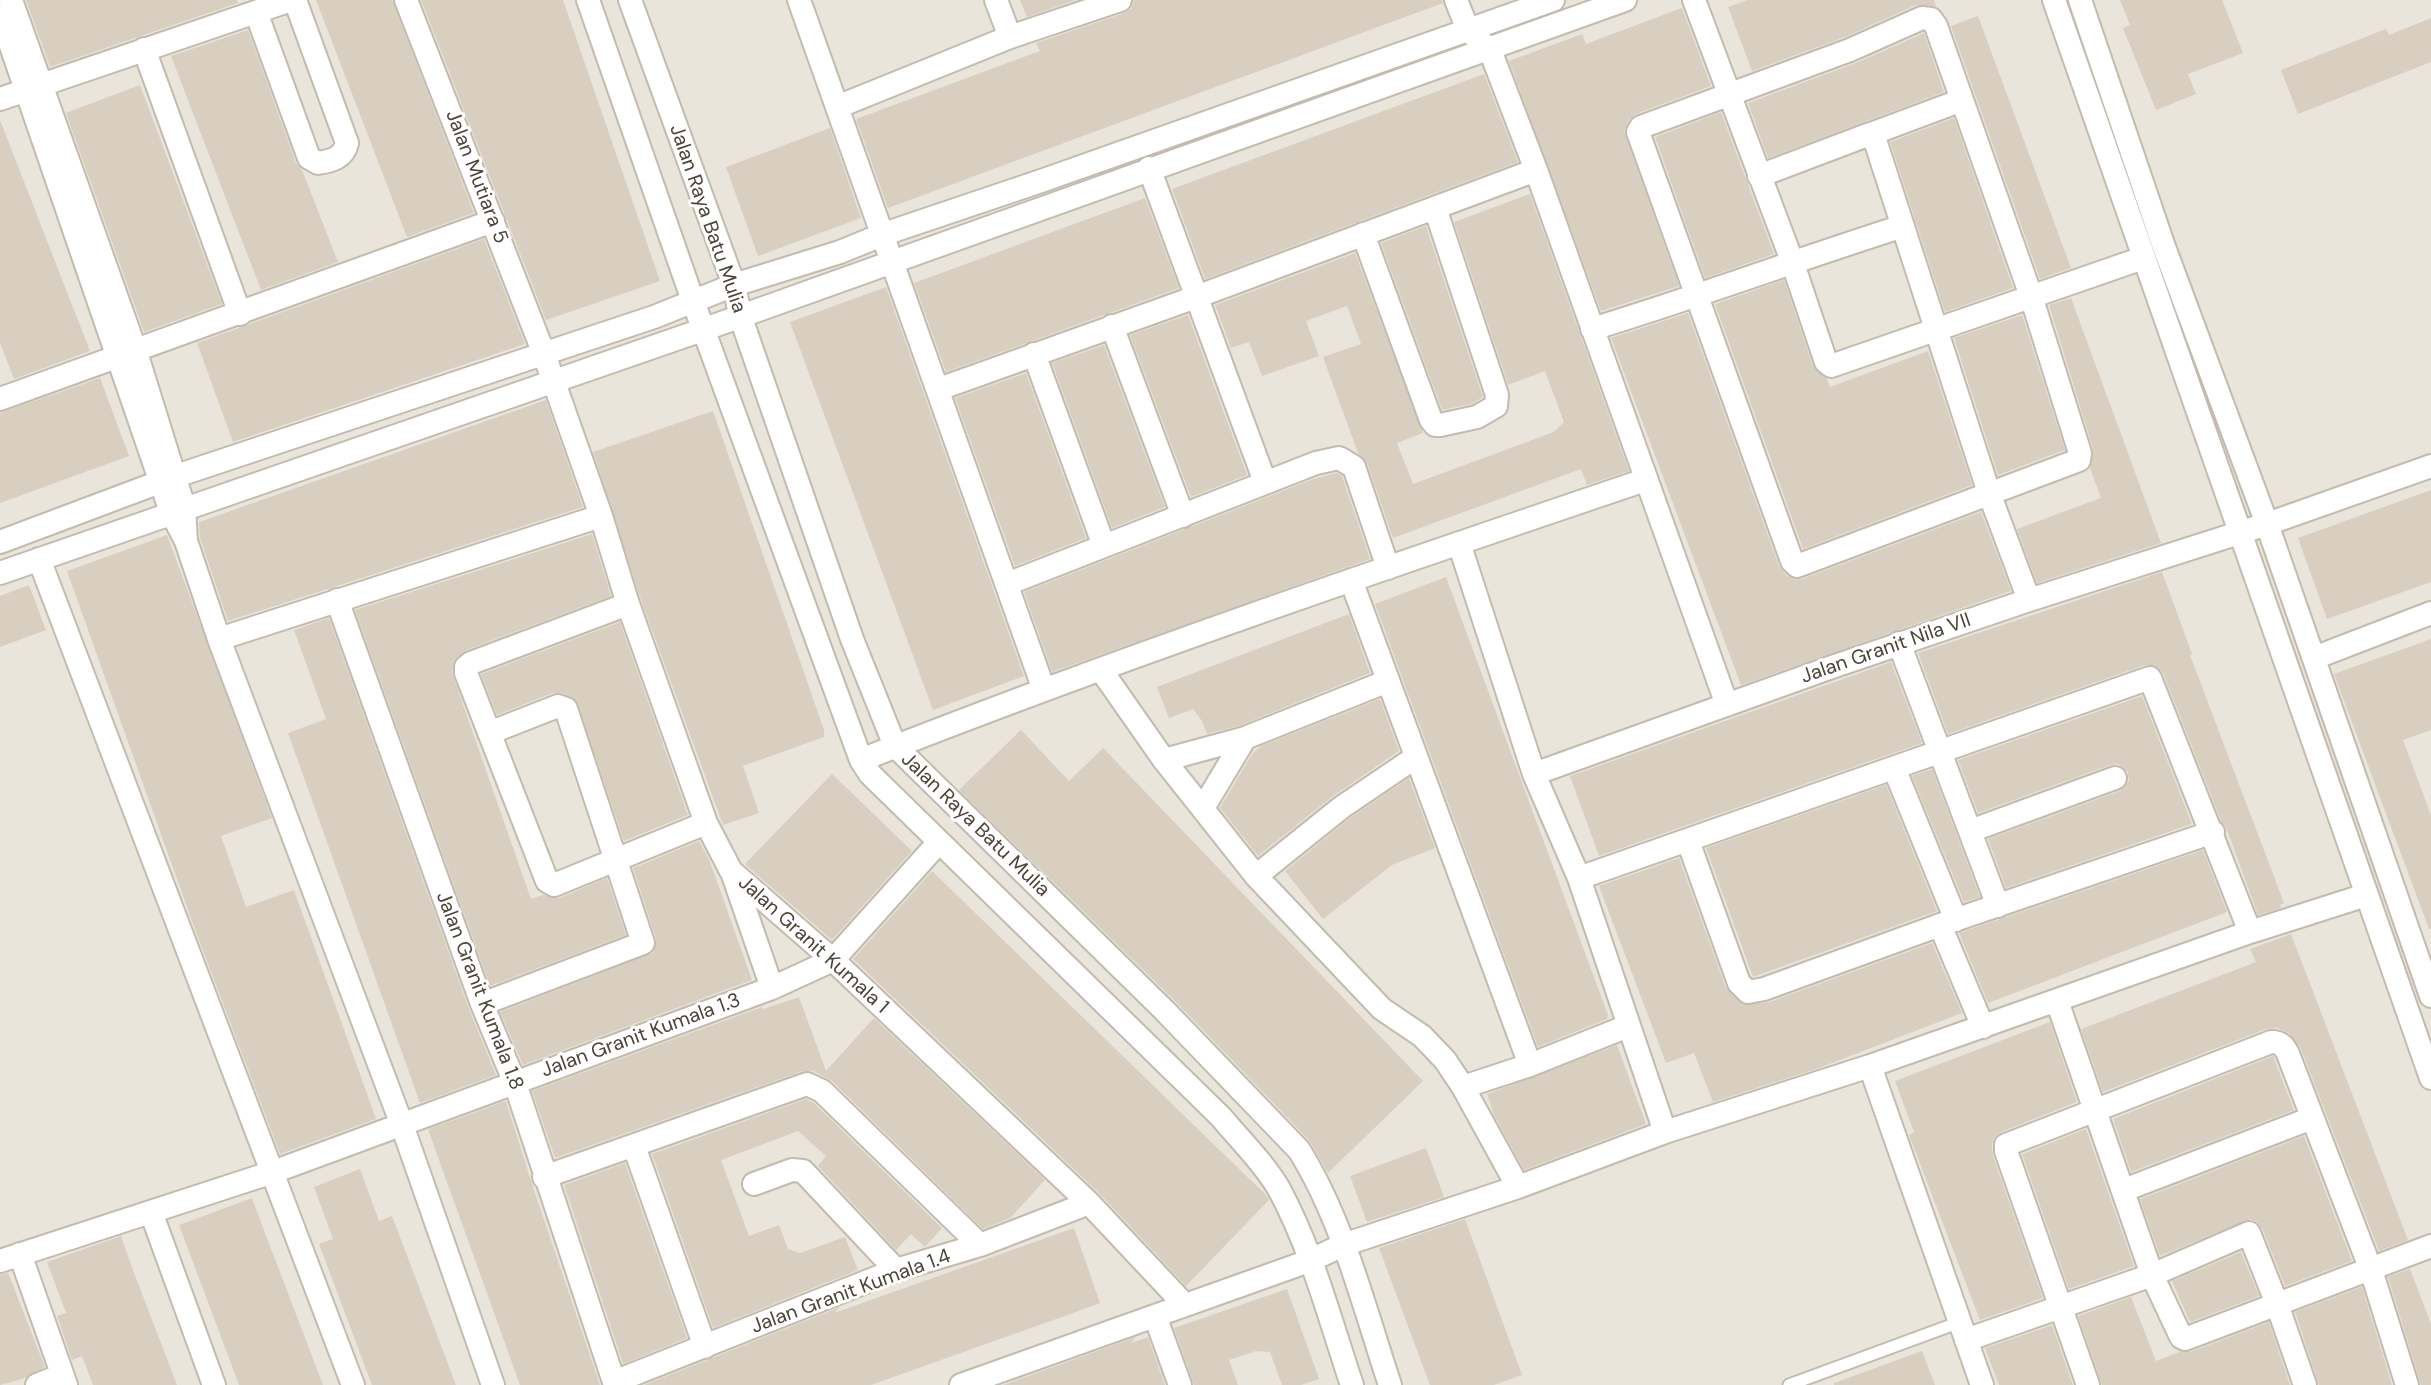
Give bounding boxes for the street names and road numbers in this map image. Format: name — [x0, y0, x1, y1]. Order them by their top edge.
street label: Jalan Mutiara 5 — [440, 107, 512, 247]
street label: Jalan Raya Batu Mulia — [663, 122, 751, 316]
street label: Jalan Granit Nila VII — [1798, 609, 1974, 689]
street label: Jalan Raya Batu Mulia — [896, 748, 1054, 902]
street label: Jalan Granit Kumala 1 — [733, 871, 893, 1019]
street label: Jalan Granit Kumala 1.8 — [430, 888, 528, 1094]
street label: Jalan Granit Kumala 1.3 — [538, 989, 744, 1083]
street label: Jalan Granit Kumala 1.4 — [748, 1245, 954, 1339]

